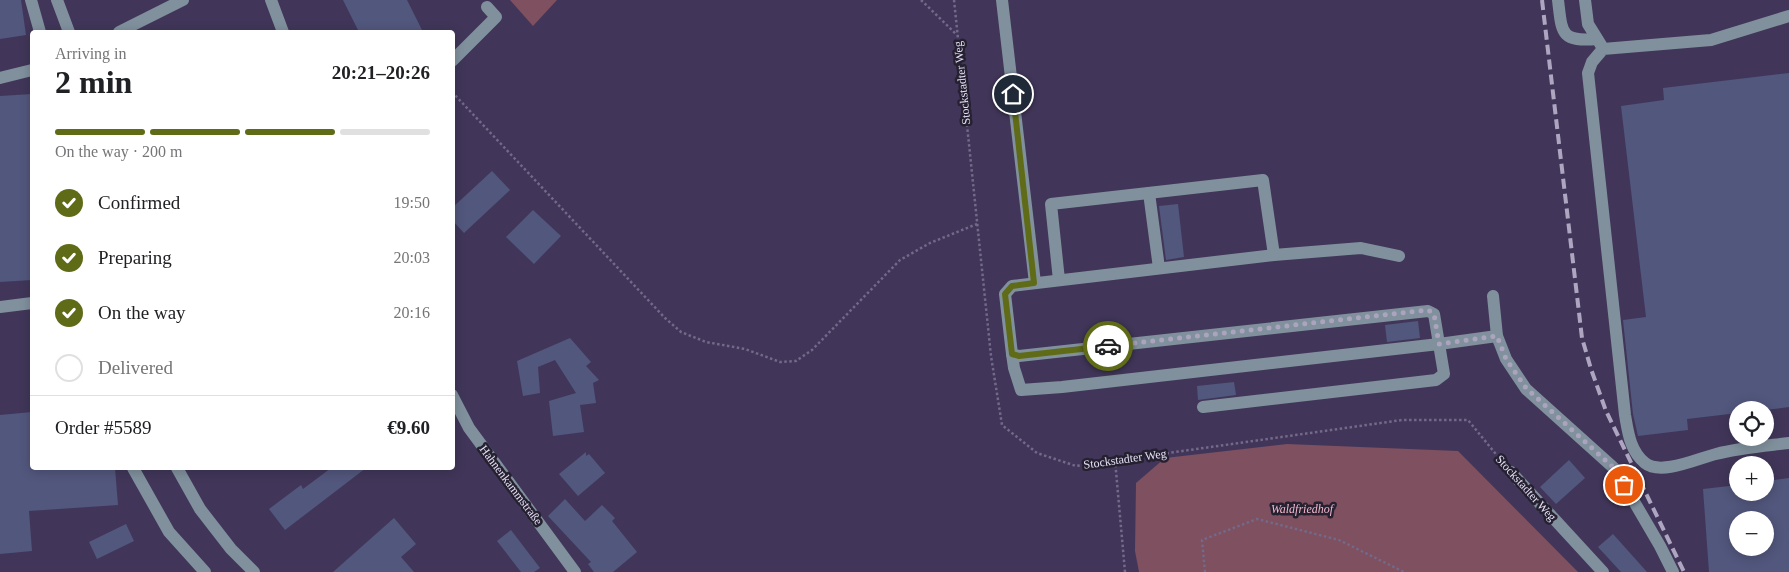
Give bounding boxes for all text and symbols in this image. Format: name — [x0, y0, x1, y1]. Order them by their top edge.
street label: Stockstadter Weg — [951, 41, 973, 125]
text: Arriving in — [55, 45, 127, 62]
text: 20:21–20:26 — [332, 62, 430, 83]
text: 2 min — [55, 64, 132, 100]
pin — [992, 73, 1034, 115]
icon: home — [999, 80, 1027, 108]
text: On the way · 200 m — [55, 143, 183, 160]
icon: check — [55, 189, 83, 217]
text: Confirmed — [98, 192, 180, 213]
text: 19:50 — [394, 194, 430, 211]
icon: check — [55, 244, 83, 272]
text: Preparing — [98, 247, 172, 268]
text: 20:03 — [394, 249, 430, 266]
icon: check — [55, 299, 83, 327]
text: On the way — [98, 302, 186, 323]
text: 20:16 — [394, 304, 430, 321]
courier — [1083, 321, 1133, 371]
icon: car — [1094, 332, 1122, 360]
text: Delivered — [98, 357, 173, 378]
map controls — [1729, 401, 1774, 556]
button: locate — [1729, 401, 1774, 446]
text: Order #5589 — [55, 417, 152, 438]
text: €9.60 — [387, 417, 430, 438]
street label: Hahnenkammstraße — [477, 442, 545, 528]
street label: Stockstadter Weg — [1083, 446, 1167, 472]
street label: Stockstadter Weg — [1493, 452, 1559, 524]
button: + — [1729, 456, 1774, 501]
pin — [1603, 464, 1645, 506]
icon: bag — [1610, 471, 1638, 499]
park label: Waldfriedhof — [1271, 502, 1335, 516]
button: − — [1729, 511, 1774, 556]

